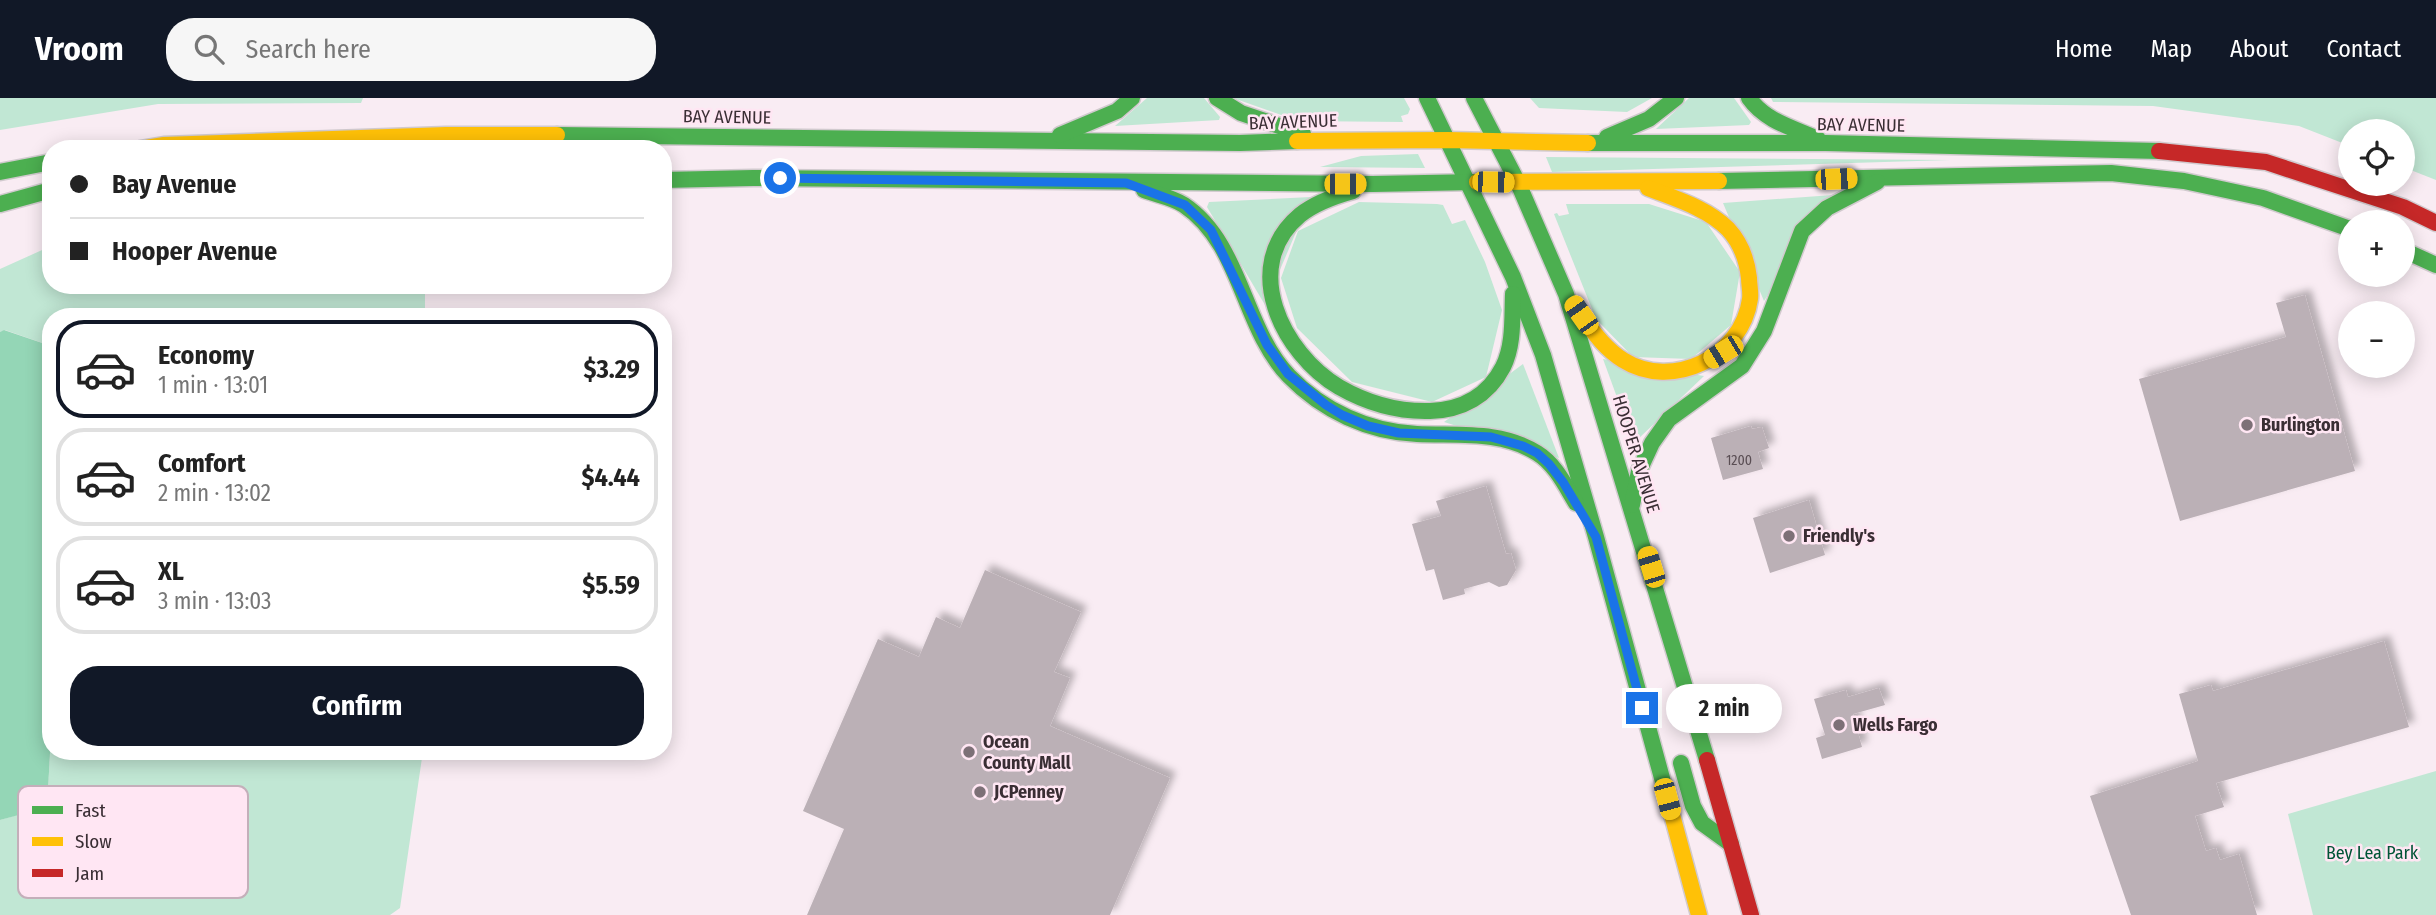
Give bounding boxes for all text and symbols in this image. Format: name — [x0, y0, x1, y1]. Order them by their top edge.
search box — [166, 18, 656, 81]
text: Vroom — [35, 29, 124, 69]
icon: search — [190, 30, 228, 68]
text: Search here — [246, 34, 371, 65]
text: Home — [2055, 35, 2112, 63]
text: Map — [2150, 35, 2192, 63]
text: About — [2230, 35, 2288, 63]
text: Contact — [2326, 35, 2401, 63]
street label: BAY AVENUE — [683, 105, 771, 129]
street label: BAY AVENUE — [1248, 109, 1338, 135]
street label: BAY AVENUE — [1817, 113, 1905, 137]
map controls — [2338, 119, 2415, 378]
button: locate — [2338, 119, 2415, 196]
route start — [764, 162, 796, 194]
car — [1815, 168, 1858, 190]
text: Bay Avenue — [112, 169, 236, 200]
car — [1472, 171, 1515, 193]
car — [1325, 174, 1367, 195]
button: + — [2338, 210, 2415, 287]
text: Hooper Avenue — [112, 236, 277, 267]
car — [1561, 292, 1602, 338]
button: − — [2338, 301, 2415, 378]
car — [1700, 332, 1747, 372]
icon: car — [74, 338, 137, 401]
text: Economy — [158, 340, 254, 371]
text: $3.29 — [583, 354, 640, 385]
text: 1 min · 13:01 — [158, 371, 268, 399]
street label: HOOPER AVENUE — [1608, 392, 1664, 516]
place label: Burlington — [2261, 414, 2340, 436]
marker: Burlington — [2239, 417, 2255, 433]
icon: car — [74, 446, 137, 509]
text: Comfort — [158, 448, 246, 479]
house number: 1200 — [1726, 452, 1752, 469]
text: $4.44 — [582, 462, 640, 493]
text: 2 min · 13:02 — [158, 479, 271, 507]
place label: Friendly's — [1803, 525, 1875, 547]
marker: Friendly's — [1781, 528, 1797, 544]
car — [1635, 544, 1668, 590]
icon: car — [74, 554, 137, 617]
text: XL — [158, 556, 184, 587]
text: $5.59 — [582, 570, 640, 601]
text: 3 min · 13:03 — [158, 587, 271, 615]
button: Confirm — [70, 666, 644, 746]
callout: 2 min — [1666, 684, 1782, 732]
route end — [1626, 692, 1658, 724]
text: 2 min — [1699, 694, 1750, 722]
place label: Wells Fargo — [1853, 714, 1938, 736]
marker: Wells Fargo — [1831, 717, 1847, 733]
place label: Ocean County Mall — [983, 731, 1071, 774]
marker: Ocean County Mall — [961, 744, 977, 760]
car — [1652, 776, 1683, 822]
place label: JCPenney — [993, 781, 1064, 803]
marker: JCPenney — [972, 784, 988, 800]
legend — [18, 786, 248, 898]
text: Fast — [75, 799, 106, 822]
text: Slow — [75, 830, 112, 853]
park label: Bey Lea Park — [2326, 842, 2419, 864]
text: Jam — [75, 862, 104, 885]

